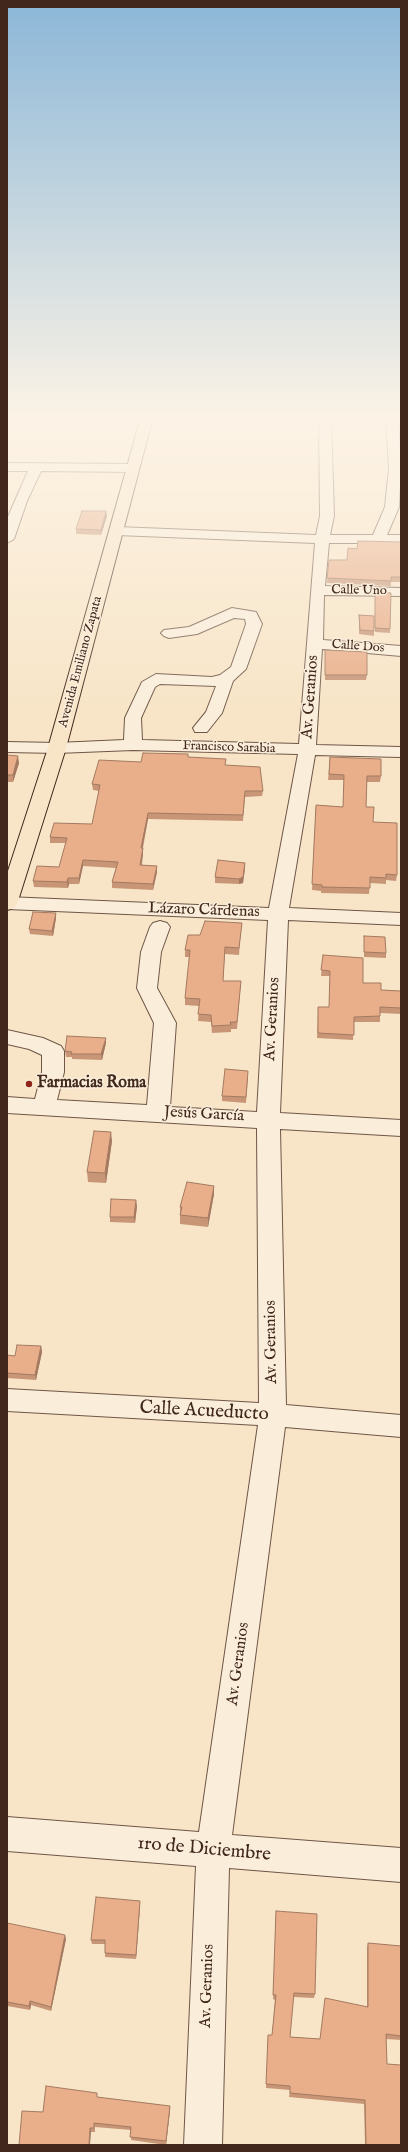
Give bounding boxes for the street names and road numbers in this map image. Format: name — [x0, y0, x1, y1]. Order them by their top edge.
street label: Calle Uno — [331, 583, 387, 599]
street label: Avenida Emiliano Zapata — [56, 595, 106, 729]
street label: Calle Dos — [331, 637, 385, 657]
street label: Av. Geranios — [298, 654, 324, 740]
street label: Francisco Sarabia — [182, 739, 276, 757]
street label: Lázaro Cárdenas — [148, 899, 260, 923]
street label: Av. Geranios — [261, 977, 285, 1061]
street label: Jesús García — [164, 1103, 244, 1127]
street label: Av. Geranios — [262, 1300, 282, 1384]
street label: Calle Acueducto — [139, 1397, 269, 1427]
street label: Av. Geranios — [224, 1621, 254, 1707]
street label: 1ro de Diciembre — [136, 1833, 272, 1867]
street label: Av. Geranios — [197, 1944, 219, 2028]

